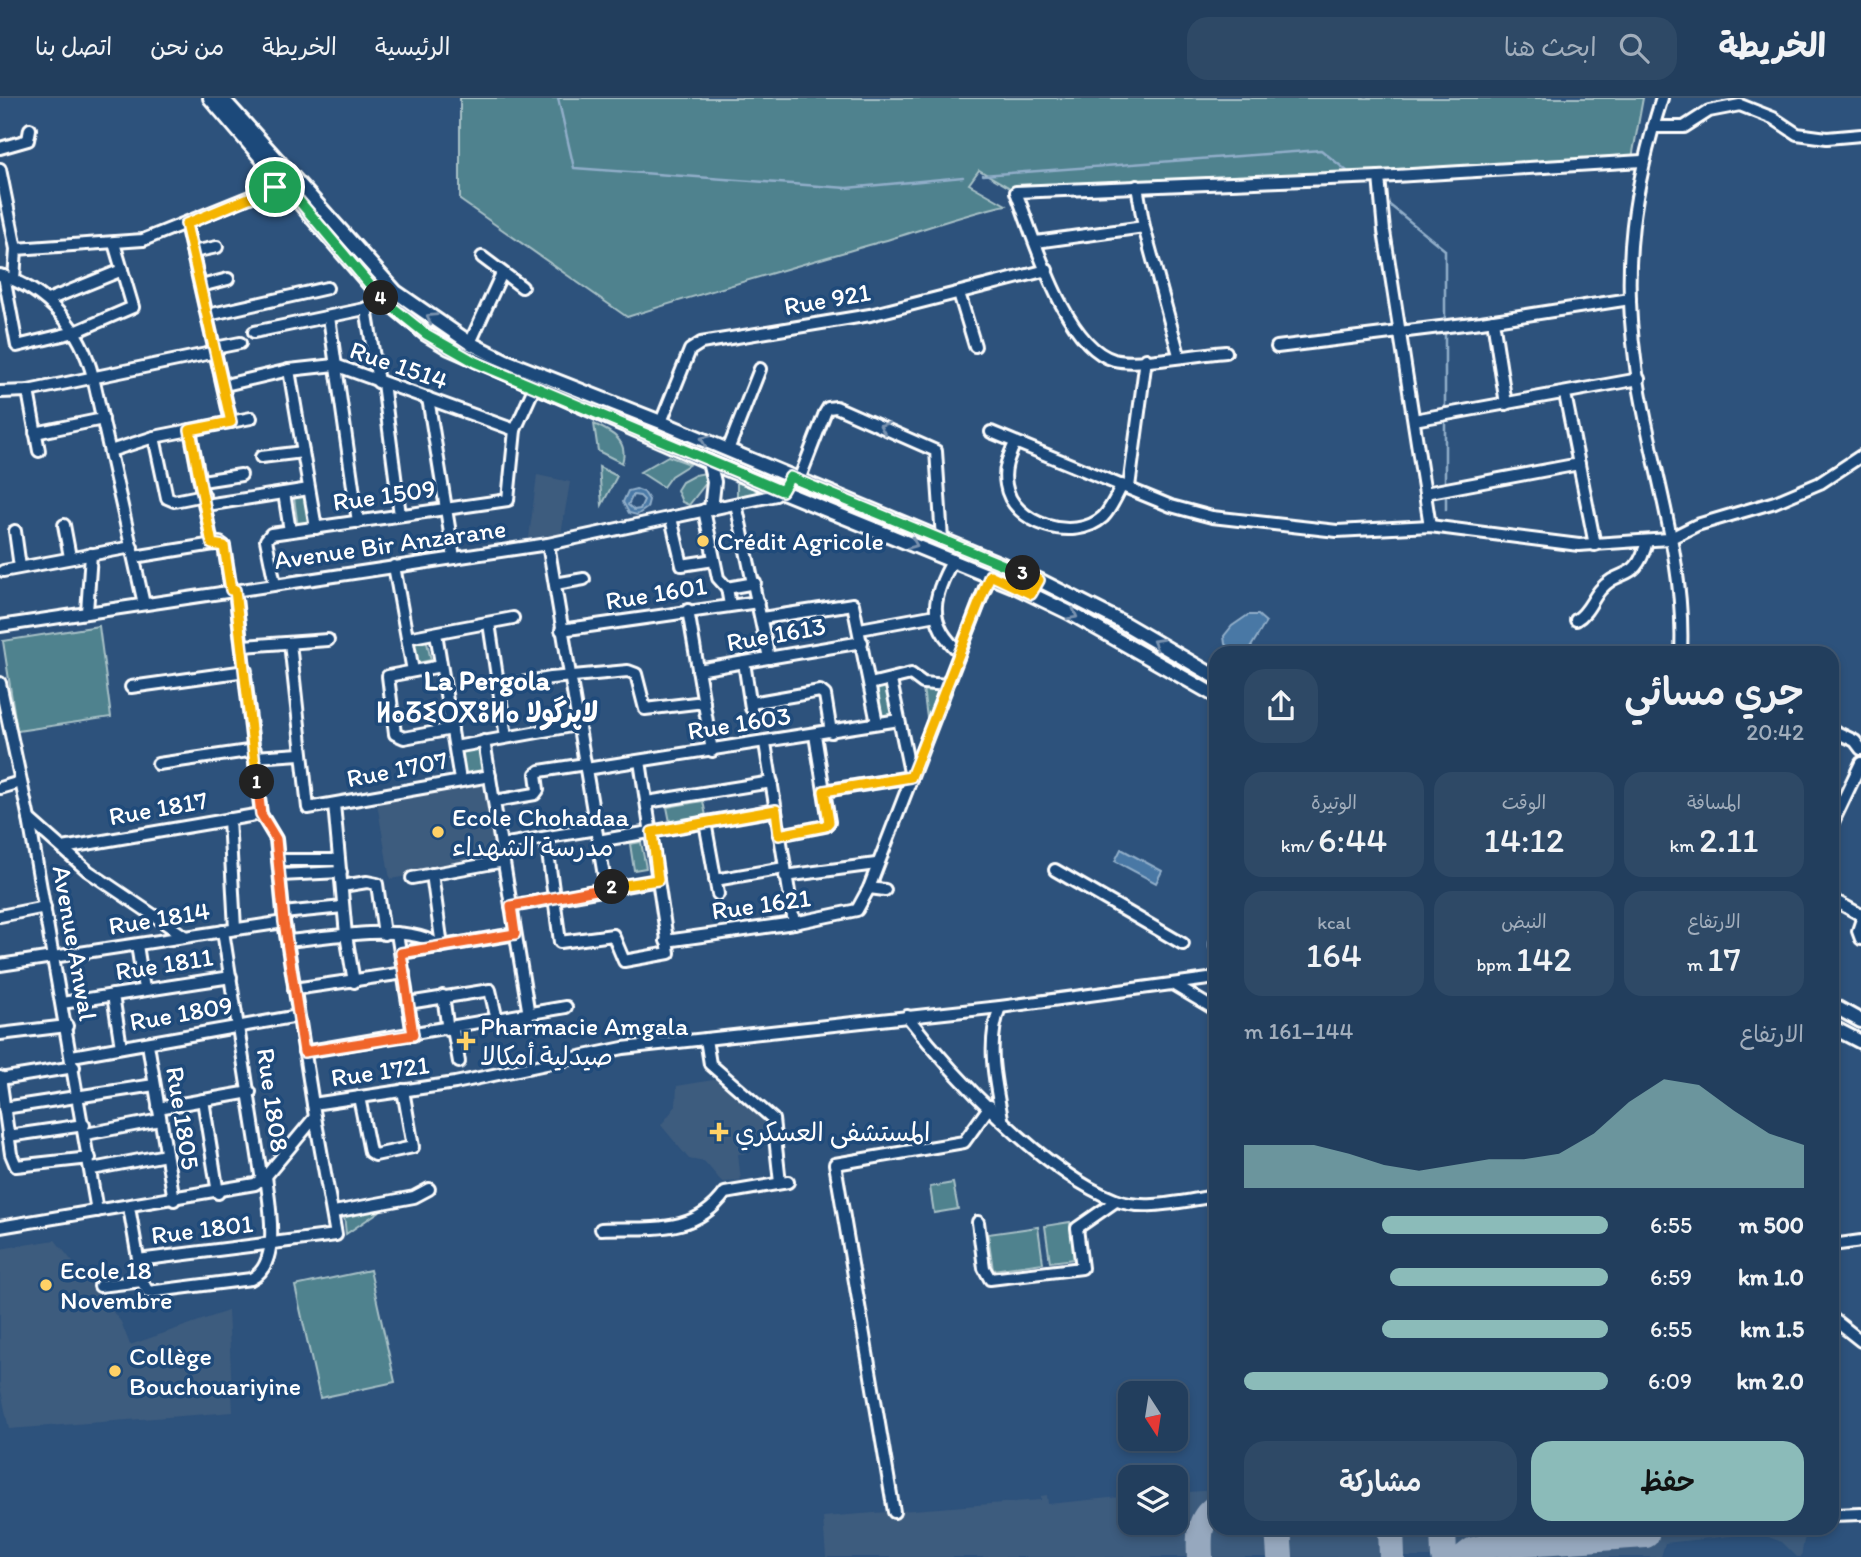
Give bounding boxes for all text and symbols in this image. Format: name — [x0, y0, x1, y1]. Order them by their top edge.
search box — [1187, 17, 1677, 80]
text: الخريطة — [1719, 26, 1826, 65]
icon: search — [1615, 29, 1653, 67]
text: ابحث هنا — [1504, 31, 1597, 63]
text: اتصل بنا — [35, 32, 112, 61]
text: من نحن — [150, 32, 224, 61]
text: الخريطة — [262, 32, 337, 61]
text: الرئيسية — [375, 32, 450, 61]
pin — [245, 157, 305, 217]
icon: arrive — [256, 168, 294, 206]
street label: Rue 921 — [781, 276, 873, 322]
pin: 4 — [364, 280, 398, 316]
text: 4 — [375, 286, 386, 309]
one-way arrow — [426, 314, 439, 327]
street label: Rue 1514 — [346, 333, 453, 397]
one-way arrow — [878, 421, 891, 435]
one-way arrow — [700, 434, 713, 448]
street label: Rue 1509 — [330, 472, 438, 518]
street label: Avenue Bir Anzarane — [272, 512, 508, 576]
place label: Crédit Agricole — [717, 525, 884, 557]
marker: Crédit Agricole — [695, 533, 711, 549]
one-way arrow — [907, 536, 919, 550]
pin: 3 — [1006, 556, 1040, 590]
text: 3 — [1017, 561, 1028, 584]
street label: Rue 1601 — [603, 569, 709, 617]
one-way arrow — [1066, 607, 1079, 621]
street label: Rue 1613 — [724, 610, 828, 658]
one-way arrow — [1152, 638, 1165, 651]
district label: La Pergola ⵍⴰⵒⵉⵔⴳⵓⵍⴰ لاپرگولا — [376, 663, 598, 731]
button: share — [1244, 669, 1318, 743]
text: جري مسائي — [1624, 669, 1804, 715]
street label: Rue 1603 — [685, 699, 793, 747]
text: 20:42 — [1746, 718, 1804, 746]
street label: Rue 1707 — [344, 744, 450, 794]
pin: 1 — [240, 764, 274, 800]
text: 1 — [252, 770, 261, 793]
street label: Rue 1817 — [106, 784, 210, 832]
text: الوتيرة — [1311, 791, 1357, 814]
text: الوقت — [1502, 791, 1546, 814]
text: المسافة — [1687, 791, 1741, 814]
place label: Ecole Chohadaa مدرسة الشهداء — [452, 801, 629, 863]
text: 6:44 — [1318, 819, 1387, 861]
text: 14:12 — [1484, 819, 1564, 861]
text: 2.11 — [1699, 819, 1758, 861]
marker: Ecole Chohadaa مدرسة الشهداء — [430, 824, 446, 840]
text: /km — [1281, 834, 1318, 857]
text: km — [1670, 834, 1699, 857]
street label: Avenue Anwal — [46, 863, 104, 1023]
pin: 2 — [594, 870, 630, 904]
text: 2 — [607, 875, 617, 898]
street label: Rue 1621 — [709, 881, 813, 927]
street label: Rue 1814 — [106, 894, 212, 942]
text: النبض — [1501, 910, 1547, 933]
text: الارتفاع — [1687, 910, 1741, 933]
text: kcal — [1317, 911, 1351, 934]
text: 164 — [1306, 934, 1362, 976]
text: 142 — [1516, 938, 1572, 980]
text: 17 — [1707, 938, 1741, 980]
street label: Rue 1811 — [113, 940, 215, 988]
text: bpm — [1476, 953, 1516, 976]
text: m — [1687, 953, 1707, 976]
street label: Rue 1809 — [127, 988, 235, 1038]
place label: Pharmacie Amgala صيدلية أمكالا — [480, 1010, 689, 1072]
text: 144–161 m — [1244, 1017, 1353, 1045]
text: الارتفاع — [1740, 1020, 1804, 1048]
marker: Pharmacie Amgala صيدلية أمكالا — [458, 1033, 474, 1049]
street label: Rue 1808 — [250, 1046, 296, 1154]
street label: Rue 1721 — [329, 1048, 431, 1094]
street label: Rue 1805 — [159, 1064, 207, 1172]
place label: المستشفى العسكري — [735, 1116, 930, 1151]
marker: المستشفى العسكري — [709, 1122, 729, 1142]
street label: Rue 1801 — [149, 1207, 255, 1251]
text: 6:55 — [1650, 1211, 1692, 1239]
text: 500 m — [1739, 1211, 1804, 1239]
place label: Ecole 18 Novembre — [60, 1254, 173, 1316]
text: 6:59 — [1650, 1263, 1692, 1291]
text: 1.0 km — [1738, 1263, 1804, 1291]
marker: Ecole 18 Novembre — [38, 1277, 54, 1293]
text: 6:55 — [1650, 1315, 1692, 1343]
text: 1.5 km — [1740, 1315, 1804, 1343]
place label: Collège Bouchouariyine — [129, 1340, 301, 1402]
marker: Collège Bouchouariyine — [107, 1363, 123, 1379]
text: 6:09 — [1648, 1367, 1692, 1395]
text: 2.0 km — [1736, 1367, 1804, 1395]
north arrow — [1118, 1381, 1188, 1451]
map controls — [1118, 1381, 1188, 1535]
button: مشاركة — [1244, 1441, 1517, 1521]
button: حفظ — [1531, 1441, 1804, 1521]
button: layers — [1118, 1465, 1188, 1535]

